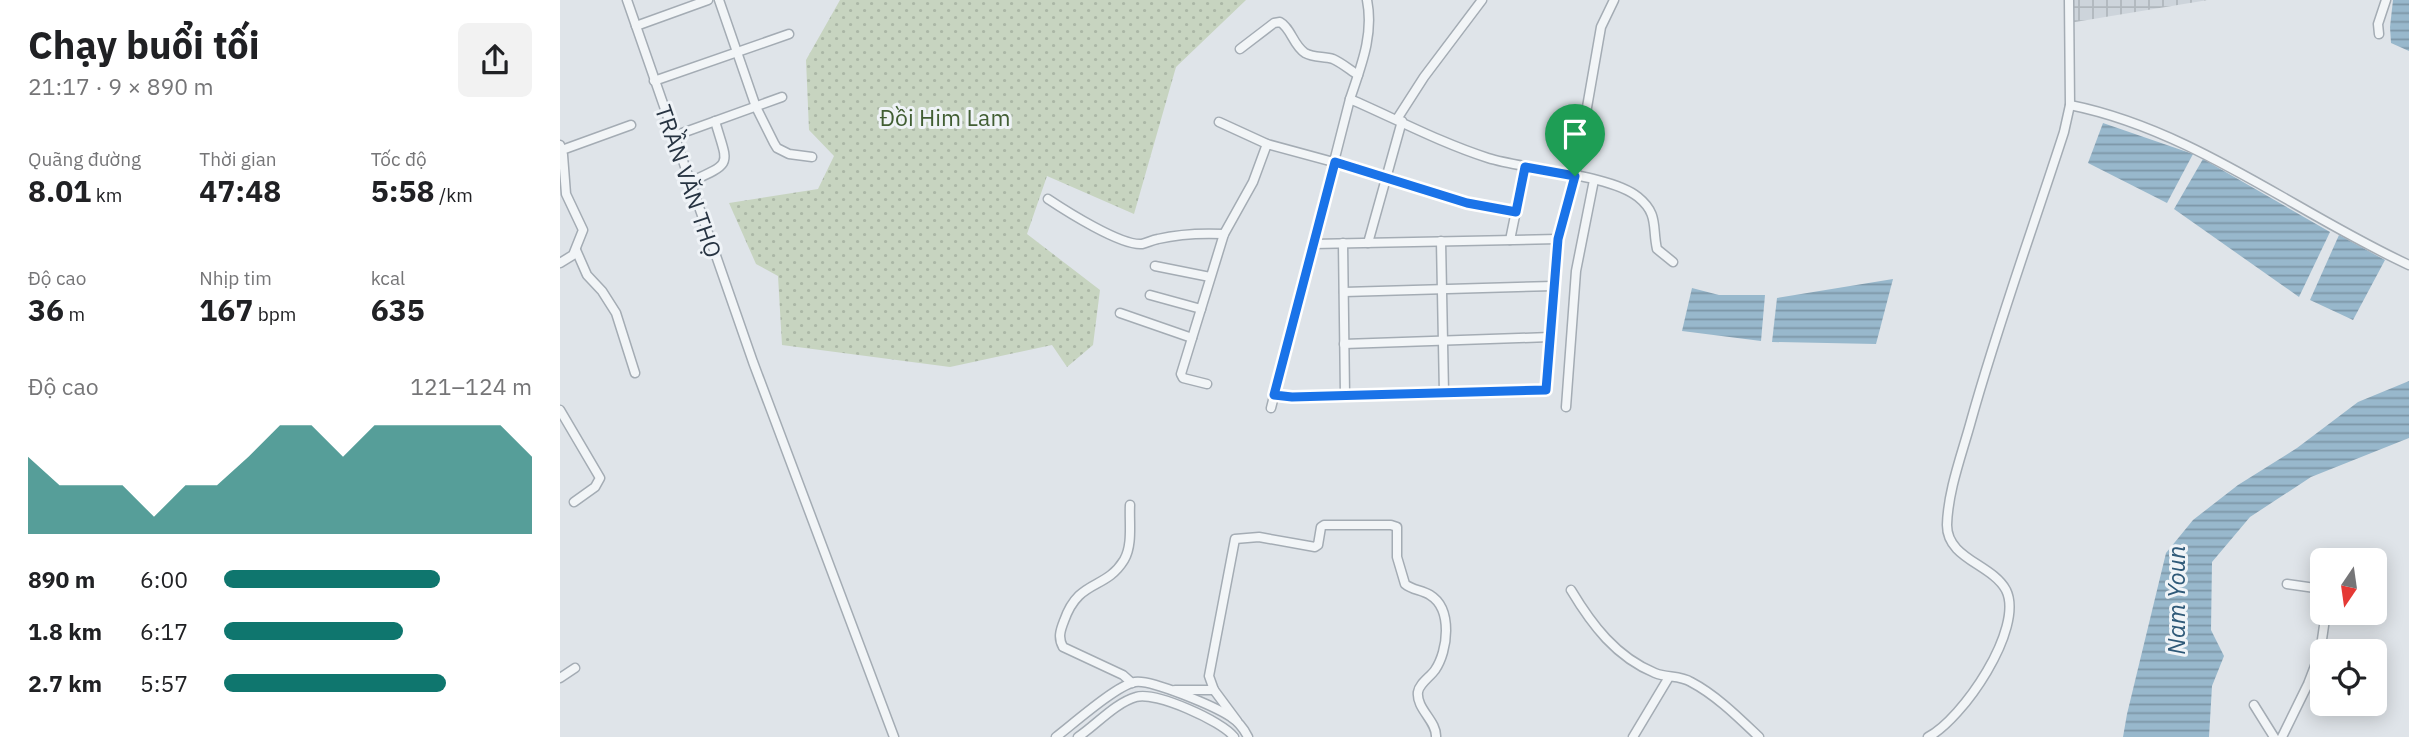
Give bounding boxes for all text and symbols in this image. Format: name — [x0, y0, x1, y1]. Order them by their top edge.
text: Chạy buổi tối — [28, 20, 260, 69]
button: share — [458, 23, 532, 97]
text: 21:17 · 9 × 890 m — [28, 71, 214, 101]
street label: TRẦN VĂN THỌ — [649, 100, 730, 261]
park label: Đồi Him Lam — [880, 102, 1010, 132]
pin — [1545, 104, 1605, 176]
icon: arrive — [1556, 115, 1594, 153]
text: Quãng đường — [28, 147, 141, 171]
text: Thời gian — [199, 147, 277, 171]
text: Tốc độ — [371, 147, 427, 171]
text: 8.01 — [28, 171, 91, 210]
text: 47:48 — [199, 171, 281, 210]
text: 5:58 — [371, 171, 435, 210]
text: km — [91, 183, 122, 207]
text: /km — [435, 183, 473, 207]
text: Độ cao — [28, 266, 86, 290]
text: Nhịp tim — [199, 266, 272, 290]
text: kcal — [371, 266, 405, 290]
text: 36 — [28, 290, 64, 329]
text: 167 — [199, 290, 253, 329]
text: 635 — [371, 290, 425, 329]
text: m — [64, 302, 85, 326]
text: bpm — [253, 302, 296, 326]
text: Độ cao — [28, 371, 99, 401]
text: 121–124 m — [410, 371, 532, 401]
water label: Nam Youn — [2160, 545, 2192, 655]
north arrow — [2310, 548, 2387, 625]
map controls — [2310, 548, 2387, 716]
text: 890 m — [28, 564, 95, 594]
text: 6:00 — [140, 564, 188, 594]
text: 1.8 km — [28, 616, 102, 646]
text: 6:17 — [140, 616, 188, 646]
button: locate — [2310, 639, 2387, 716]
text: 2.7 km — [28, 668, 102, 698]
text: 5:57 — [140, 668, 188, 698]

